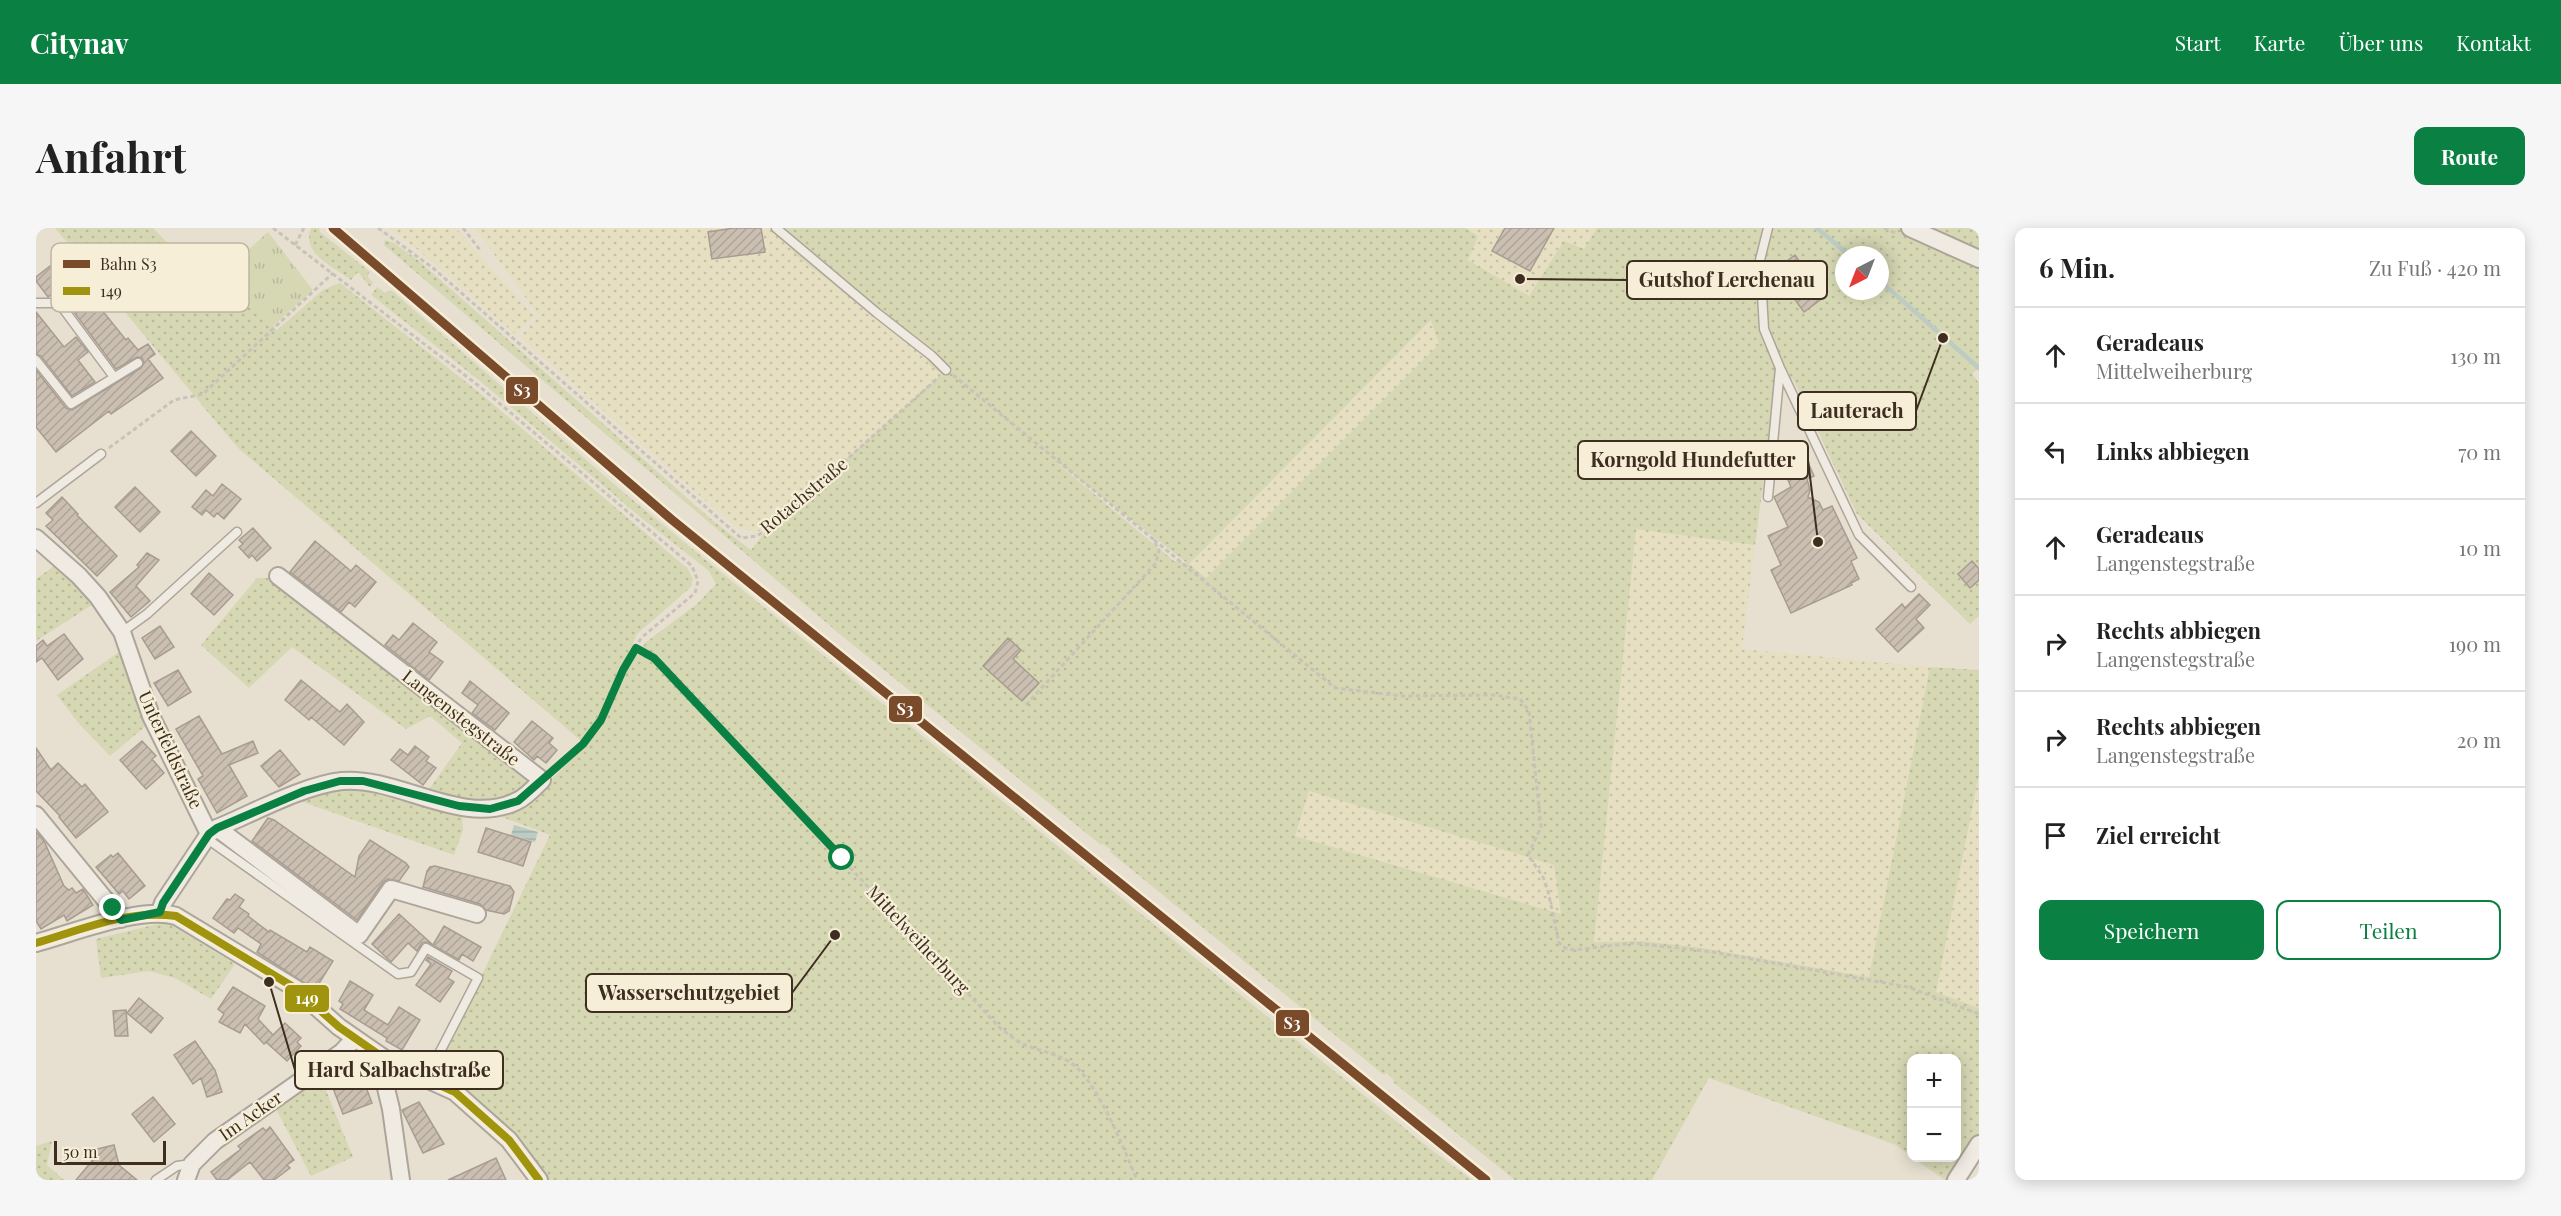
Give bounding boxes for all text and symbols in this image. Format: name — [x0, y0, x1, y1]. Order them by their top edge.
text: Citynav — [30, 24, 129, 61]
text: Start — [2175, 28, 2221, 56]
text: Karte — [2254, 28, 2305, 56]
text: Über uns — [2338, 28, 2423, 56]
text: Kontakt — [2456, 28, 2531, 56]
button: Route — [2414, 127, 2525, 185]
text: Anfahrt — [36, 128, 186, 184]
legend — [51, 243, 249, 312]
north arrow — [1835, 246, 1889, 300]
text: 6 Min. — [2039, 250, 2115, 285]
text: Bahn S3 — [100, 253, 157, 274]
text: Zu Fuß · 420 m — [2369, 254, 2501, 281]
callout: Gutshof Lerchenau — [1627, 261, 1827, 299]
text: Gutshof Lerchenau — [1639, 265, 1815, 292]
text: 149 — [100, 280, 122, 301]
text: Geradeaus — [2096, 327, 2204, 357]
icon: ahead — [2039, 339, 2072, 372]
text: 130 m — [2450, 342, 2501, 369]
text: Mittelweiherburg — [2096, 357, 2252, 384]
line badge: S3 — [505, 376, 539, 405]
text: S3 — [513, 379, 531, 400]
callout: Lauterach — [1798, 392, 1916, 430]
text: Lauterach — [1810, 396, 1904, 423]
icon: left — [2039, 435, 2072, 468]
text: Links abbiegen — [2096, 436, 2250, 466]
text: 70 m — [2458, 438, 2501, 465]
callout: Korngold Hundefutter — [1578, 441, 1808, 479]
text: Korngold Hundefutter — [1590, 445, 1796, 472]
street label: Rotachstraße — [755, 452, 852, 539]
text: Geradeaus — [2096, 519, 2204, 549]
icon: ahead — [2039, 531, 2072, 564]
text: 10 m — [2459, 534, 2501, 561]
text: Langenstegstraße — [2096, 549, 2255, 576]
text: Rechts abbiegen — [2096, 615, 2261, 645]
icon: right — [2039, 627, 2072, 660]
text: 190 m — [2449, 630, 2501, 657]
text: Langenstegstraße — [2096, 645, 2255, 672]
street label: Langenstegstraße — [398, 664, 525, 771]
street label: Unterfeldstraße — [133, 687, 209, 812]
line badge: S3 — [888, 695, 923, 723]
text: S3 — [896, 698, 914, 719]
text: Rechts abbiegen — [2096, 711, 2261, 741]
icon: right — [2039, 723, 2072, 756]
text: 20 m — [2457, 726, 2501, 753]
text: Langenstegstraße — [2096, 741, 2255, 768]
icon: arrive — [2039, 819, 2072, 852]
text: Ziel erreicht — [2096, 820, 2220, 850]
route start — [828, 844, 854, 870]
street label: Mittelweiherburg — [862, 880, 976, 999]
route end — [99, 894, 125, 920]
button: Speichern — [2039, 900, 2264, 960]
button: Teilen — [2276, 900, 2501, 960]
callout: Wasserschutzgebiet — [586, 974, 792, 1012]
text: Wasserschutzgebiet — [597, 978, 781, 1005]
line badge: 149 — [284, 984, 330, 1013]
text: 149 — [295, 987, 319, 1008]
line badge: S3 — [1275, 1009, 1310, 1037]
text: S3 — [1283, 1012, 1301, 1033]
callout: Hard Salbachstraße — [295, 1051, 503, 1089]
map controls — [1907, 1054, 1961, 1162]
button: + — [1907, 1054, 1961, 1108]
text: Hard Salbachstraße — [307, 1055, 491, 1082]
street label: Im Acker — [214, 1085, 287, 1146]
button: − — [1907, 1108, 1961, 1162]
scale bar — [54, 1138, 166, 1166]
text: 50 m — [63, 1141, 97, 1162]

